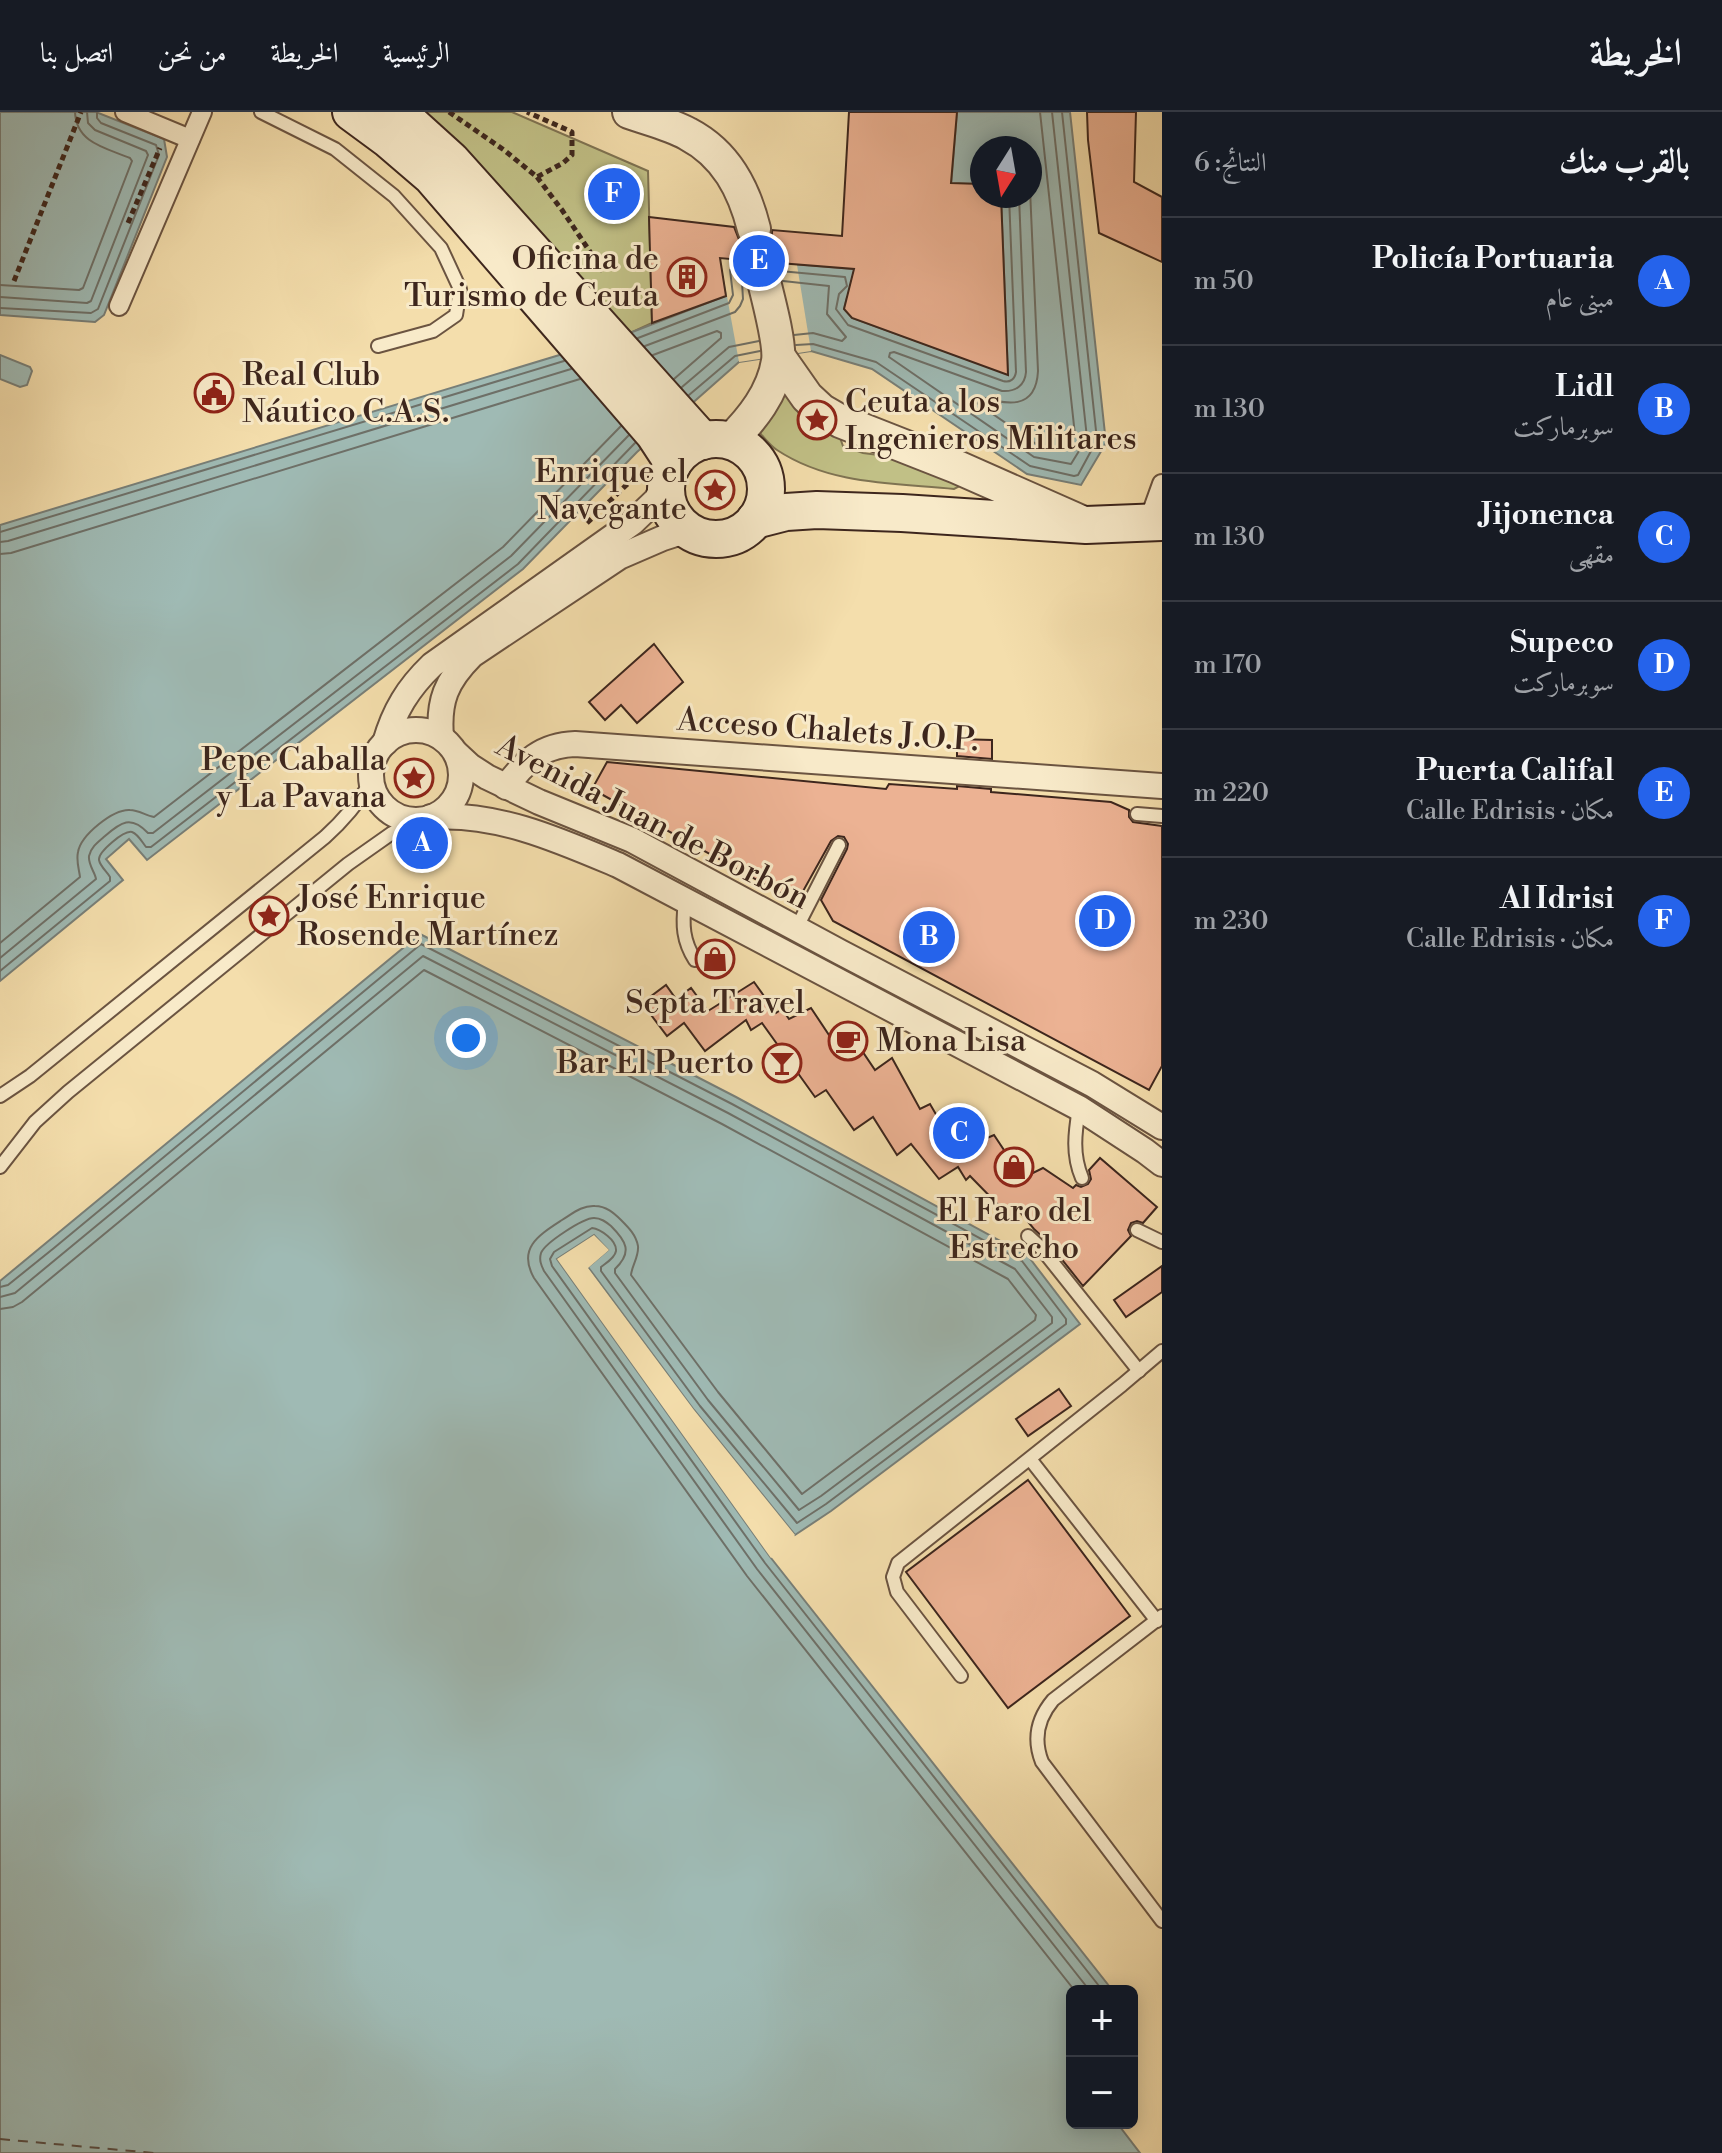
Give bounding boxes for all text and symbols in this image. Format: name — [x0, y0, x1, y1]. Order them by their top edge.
text: الخريطة — [1590, 30, 1682, 77]
text: اتصل بنا — [40, 36, 113, 71]
text: من نحن — [157, 36, 227, 71]
text: الخريطة — [271, 36, 339, 71]
text: الرئيسية — [383, 36, 450, 71]
north arrow — [970, 136, 1042, 208]
text: بالقرب منك — [1559, 141, 1690, 183]
text: النتائج: 6 — [1194, 147, 1267, 179]
pin: F — [588, 164, 640, 224]
pin: E — [733, 231, 785, 291]
place label: Oficina de Turismo de Ceuta — [404, 239, 660, 316]
text: Policía Portuaria — [1372, 240, 1614, 278]
building icon: Oficina de Turismo de Ceuta — [666, 256, 708, 298]
text: 50 m — [1194, 265, 1254, 297]
text: A — [1655, 265, 1673, 297]
text: مبنى عام — [1545, 283, 1614, 315]
place label: Real Club Náutico C.A.S. — [242, 355, 449, 432]
text: Lidl — [1555, 368, 1614, 406]
public building icon: Real Club Náutico C.A.S. — [193, 372, 235, 414]
place label: Ceuta a los Ingenieros Militares — [845, 382, 1137, 459]
text: 130 m — [1194, 393, 1265, 425]
text: B — [1654, 393, 1674, 425]
place icon: Ceuta a los Ingenieros Militares — [796, 399, 838, 441]
text: سوبرماركت — [1513, 411, 1614, 443]
place label: Enrique el Navegante — [534, 452, 688, 529]
place icon: Enrique el Navegante — [694, 469, 736, 511]
text: Jijonenca — [1481, 496, 1614, 534]
text: 130 m — [1194, 521, 1265, 553]
text: C — [1655, 521, 1673, 553]
text: مقهى — [1569, 539, 1614, 571]
text: Supeco — [1510, 624, 1614, 662]
text: 170 m — [1194, 649, 1262, 681]
text: D — [1654, 649, 1674, 681]
text: سوبرماركت — [1513, 667, 1614, 699]
street label: Acceso Chalets J.O.P. — [675, 699, 980, 760]
street label: Avenida Juan de Borbón — [489, 725, 817, 919]
place label: Pepe Caballa y La Pavana — [201, 740, 387, 817]
text: Puerta Califal — [1416, 752, 1614, 790]
place icon: Pepe Caballa y La Pavana — [393, 757, 435, 799]
text: 220 m — [1194, 777, 1269, 809]
text: E — [1655, 777, 1673, 809]
text: مكان · Calle Edrisis — [1406, 795, 1614, 827]
pin: A — [396, 813, 448, 873]
place label: José Enrique Rosende Martínez — [296, 878, 559, 955]
text: Al Idrisi — [1500, 880, 1614, 918]
pin: D — [1079, 891, 1131, 951]
place icon: José Enrique Rosende Martínez — [248, 895, 290, 937]
text: 230 m — [1194, 905, 1269, 937]
text: F — [1655, 905, 1673, 937]
pin: B — [903, 907, 955, 967]
text: مكان · Calle Edrisis — [1406, 923, 1614, 955]
shop icon: Septa Travel — [694, 938, 736, 980]
place label: Septa Travel — [625, 983, 805, 1023]
your location — [446, 1018, 486, 1058]
cafe icon: Mona Lisa — [827, 1020, 869, 1062]
place label: Mona Lisa — [876, 1021, 1027, 1061]
bar icon: Bar El Puerto — [761, 1042, 803, 1084]
place label: Bar El Puerto — [556, 1043, 754, 1083]
pin: C — [933, 1103, 985, 1163]
shop icon: El Faro del Estrecho — [993, 1146, 1035, 1188]
place label: El Faro del Estrecho — [936, 1191, 1092, 1268]
map controls — [1066, 1985, 1138, 2129]
button: + — [1066, 1985, 1138, 2057]
button: − — [1066, 2057, 1138, 2129]

